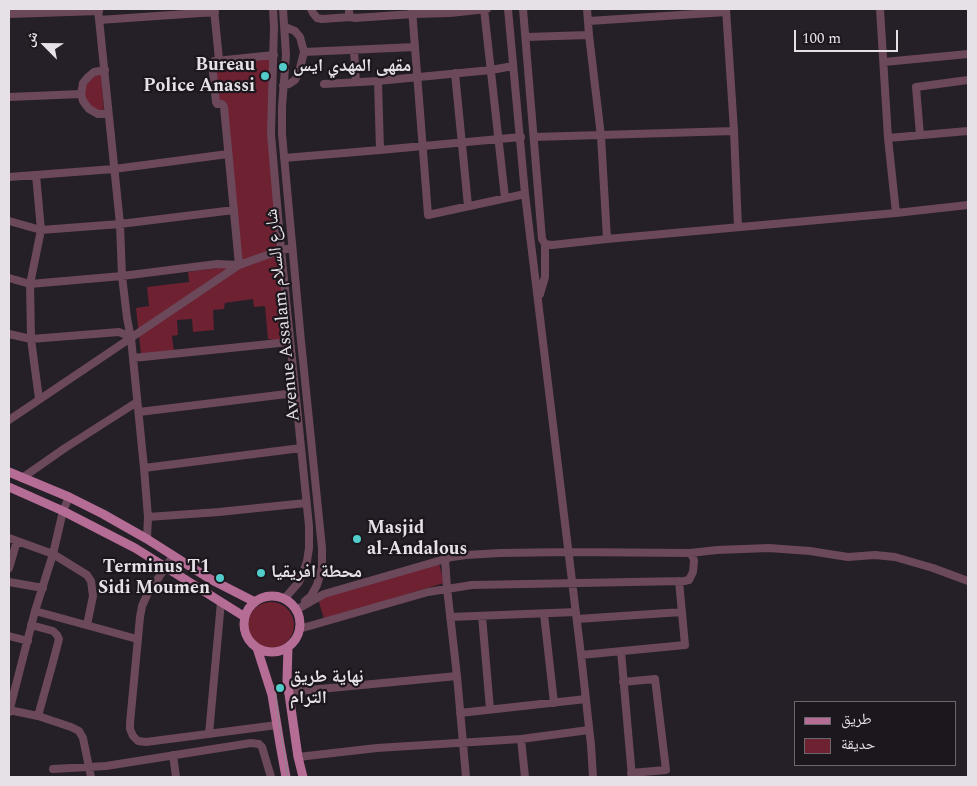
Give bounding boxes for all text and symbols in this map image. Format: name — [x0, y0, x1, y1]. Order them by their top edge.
north arrow — [20, 20, 70, 70]
scale bar — [797, 20, 901, 52]
text: 100 m — [802, 27, 841, 50]
text: ش — [18, 28, 43, 50]
place label: Bureau Police Anassi — [143, 55, 255, 98]
place label: مقهى المهدي ايس — [293, 56, 411, 78]
marker: مقهى المهدي ايس — [277, 61, 289, 73]
marker: Bureau Police Anassi — [259, 70, 271, 82]
street label: Avenue Assalam شارع السلام — [262, 207, 306, 423]
place label: Masjid al-Andalous — [367, 518, 467, 560]
marker: Masjid al-Andalous — [351, 533, 363, 545]
place label: Terminus T1 Sidi Moumen — [98, 557, 210, 600]
place label: محطة افريقيا — [271, 562, 362, 584]
marker: محطة افريقيا — [255, 567, 267, 579]
marker: Terminus T1 Sidi Moumen — [214, 572, 226, 584]
place label: نهاية طريق الترام — [290, 667, 363, 710]
marker: نهاية طريق الترام — [274, 682, 286, 694]
legend — [794, 701, 957, 766]
text: طريق — [841, 708, 872, 731]
text: حديقة — [841, 733, 875, 756]

